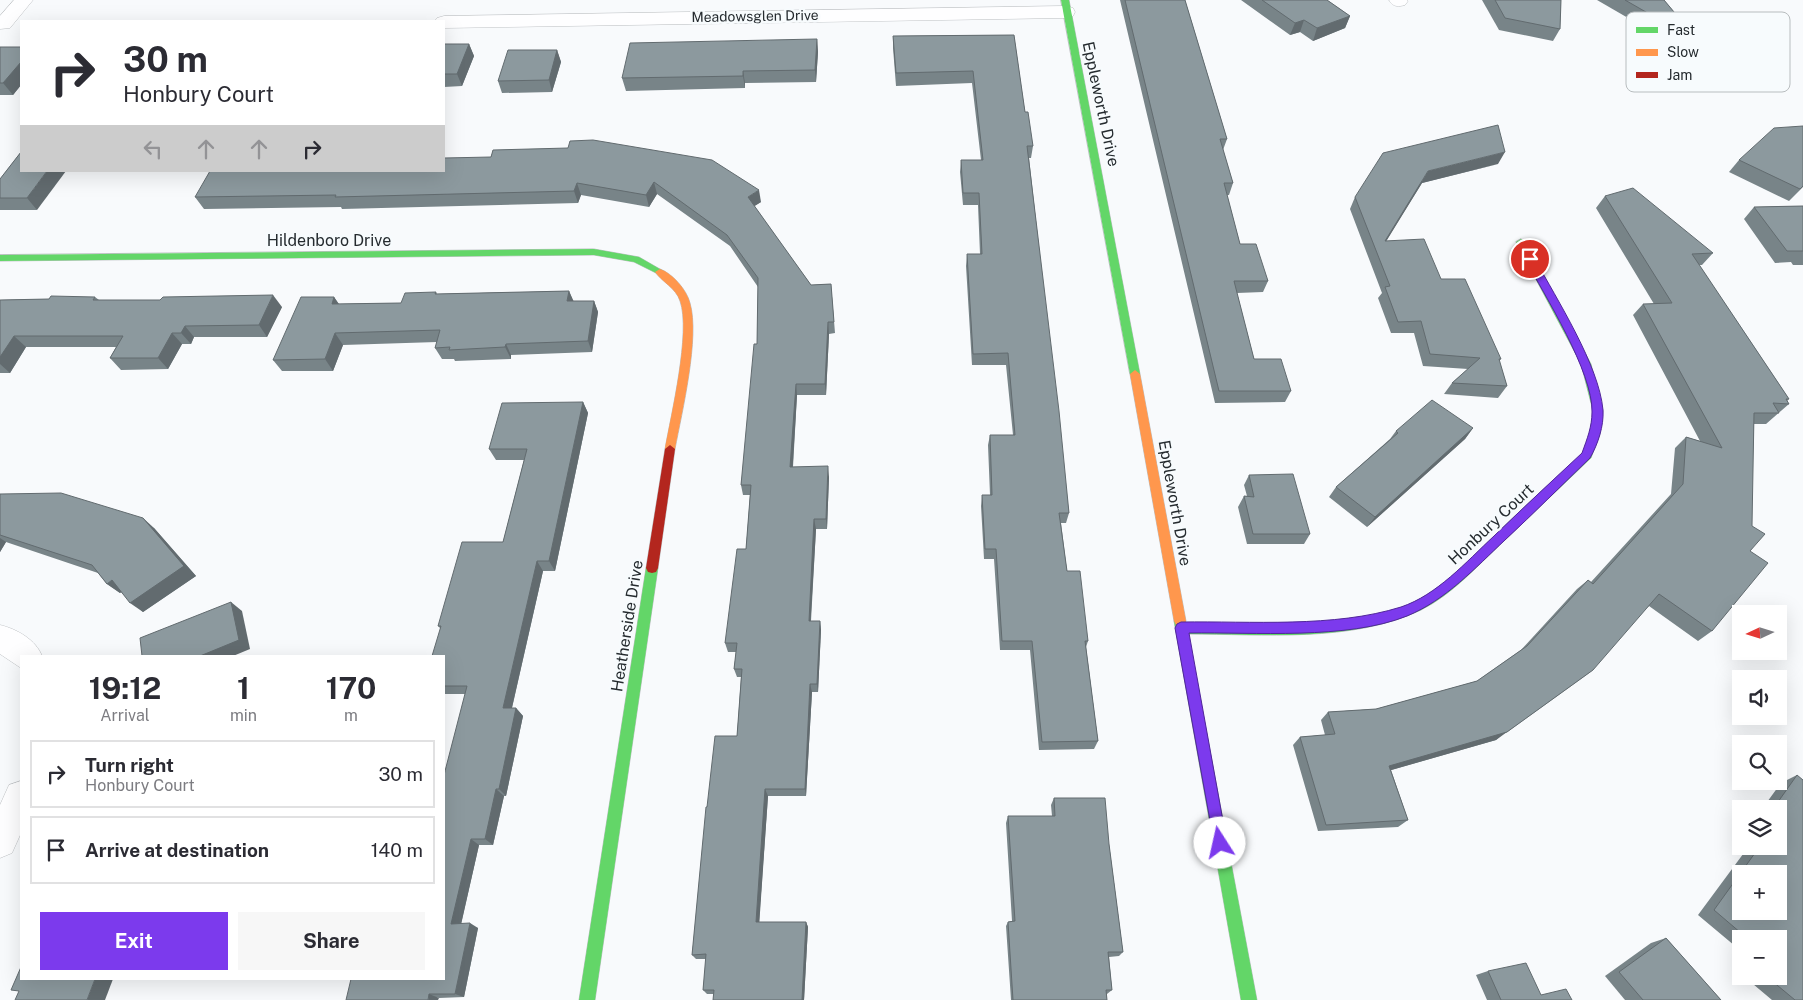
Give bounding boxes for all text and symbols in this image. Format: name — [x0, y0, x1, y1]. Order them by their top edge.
street label: Meadowsglen Drive — [691, 7, 819, 25]
legend — [1626, 12, 1790, 92]
text: Fast — [1667, 22, 1695, 38]
text: 30 m — [123, 39, 208, 80]
icon: right — [40, 40, 105, 105]
street label: Eppleworth Drive — [1078, 40, 1124, 168]
text: Slow — [1667, 44, 1699, 60]
text: Jam — [1667, 67, 1692, 83]
text: Honbury Court — [123, 81, 274, 107]
icon: left — [139, 135, 167, 163]
icon: ahead — [192, 135, 220, 163]
icon: ahead — [245, 135, 273, 163]
icon: right — [298, 135, 326, 163]
street label: Hildenboro Drive — [267, 231, 391, 250]
pin — [1509, 238, 1551, 280]
icon: arrive — [1516, 245, 1544, 273]
street label: Eppleworth Drive — [1155, 439, 1195, 567]
street label: Honbury Court — [1444, 480, 1538, 568]
street label: Heatherside Drive — [607, 559, 647, 693]
north arrow — [1732, 605, 1788, 660]
map controls — [1732, 605, 1787, 985]
text: 19:12 — [89, 670, 161, 706]
text: 1 — [237, 670, 250, 706]
text: 170 — [326, 670, 376, 706]
button: sound — [1732, 670, 1787, 725]
text: Arrival — [100, 706, 150, 725]
text: min — [230, 706, 257, 725]
text: m — [344, 706, 358, 725]
button: search — [1732, 735, 1787, 790]
text: Turn right — [85, 754, 174, 776]
icon: right — [42, 760, 70, 788]
text: 30 m — [378, 763, 423, 785]
text: Honbury Court — [85, 776, 195, 795]
button: layers — [1732, 800, 1787, 855]
position arrow — [1193, 816, 1245, 868]
icon: arrive — [42, 836, 70, 864]
text: Arrive at destination — [85, 839, 269, 861]
text: 140 m — [371, 839, 423, 861]
button: + — [1732, 865, 1787, 920]
button: Exit — [40, 912, 228, 970]
button: Share — [238, 912, 425, 970]
button: − — [1732, 930, 1787, 985]

